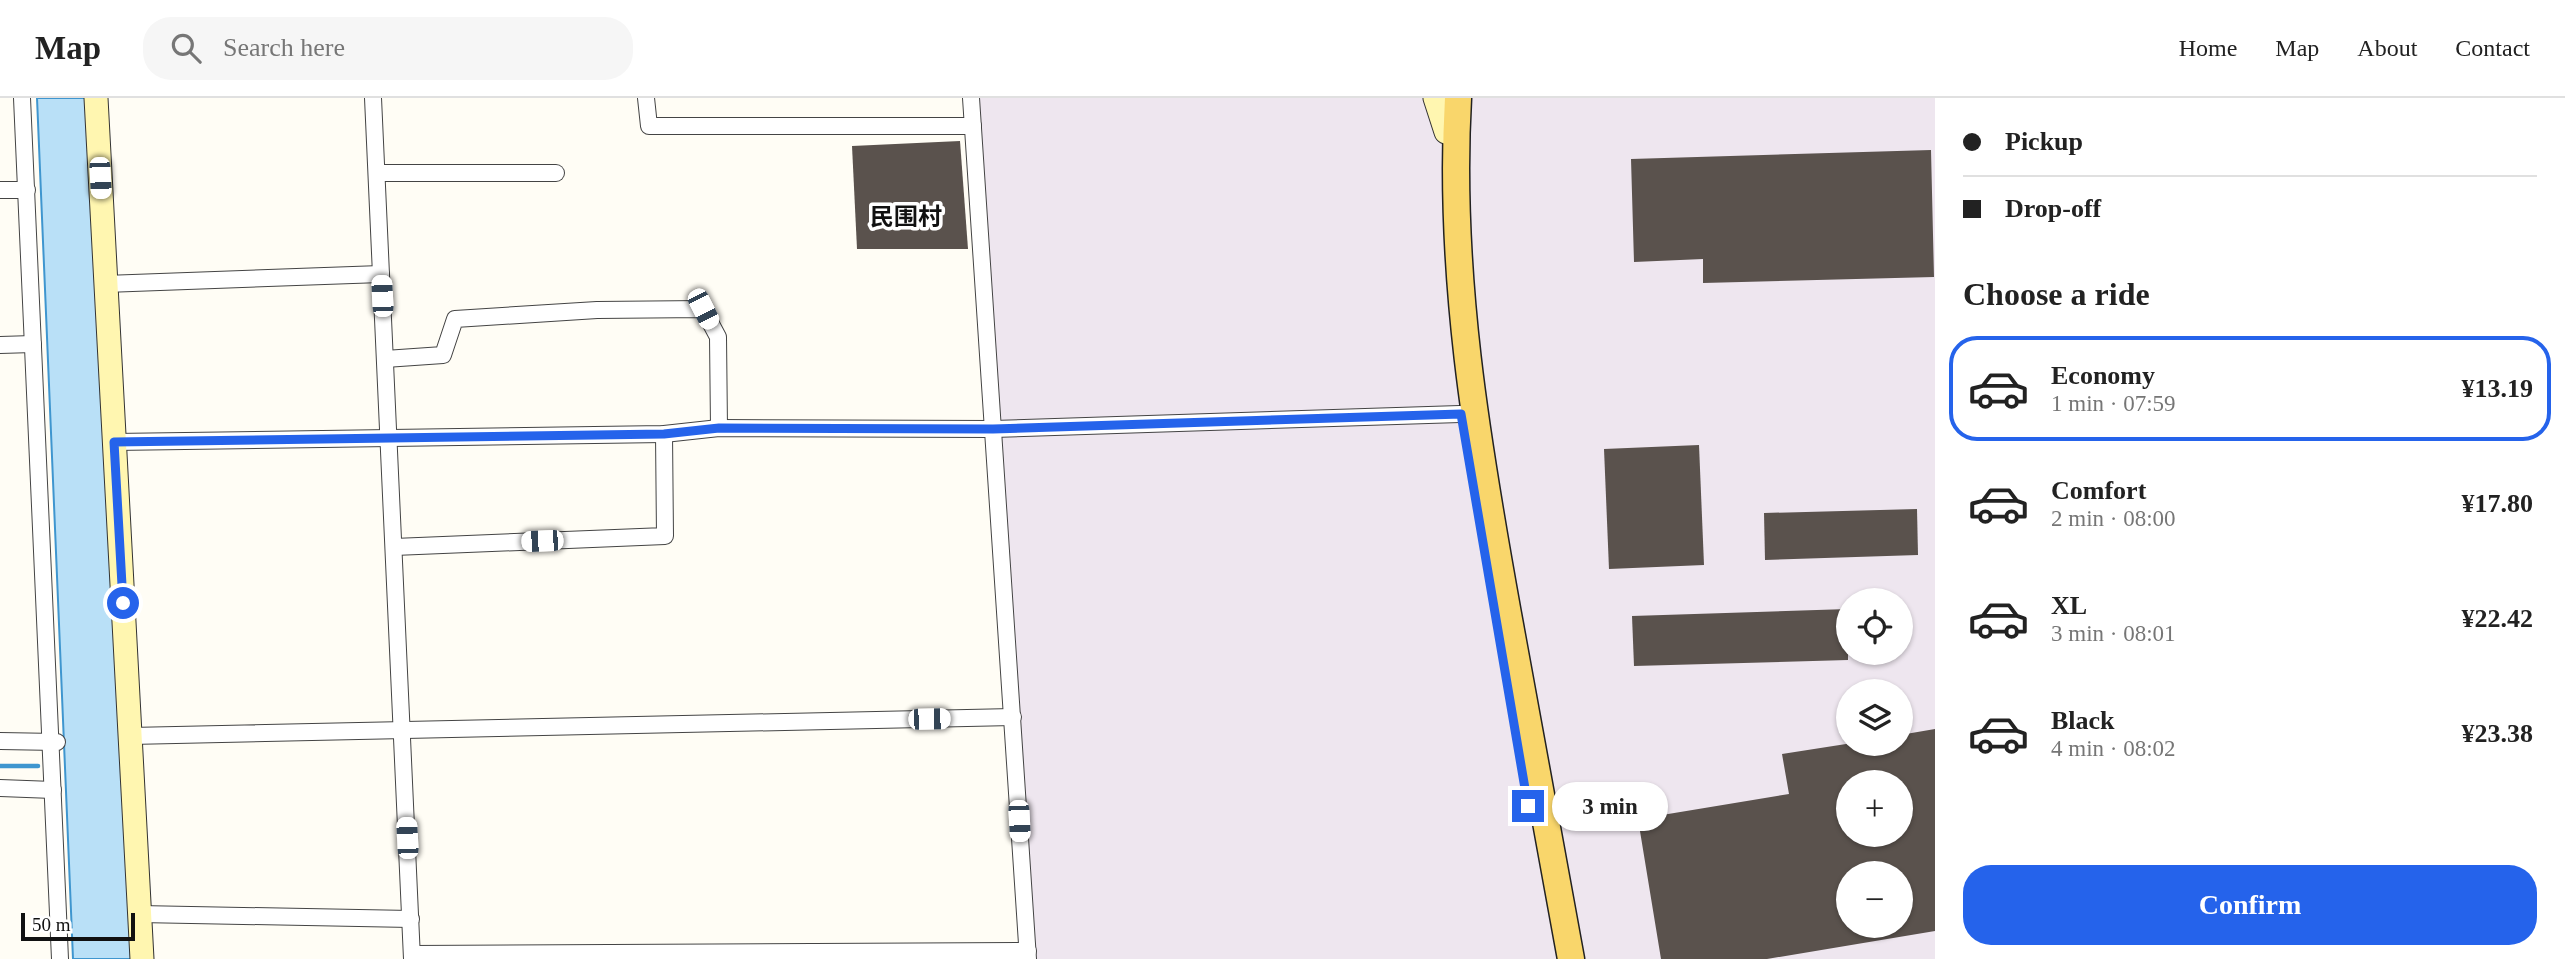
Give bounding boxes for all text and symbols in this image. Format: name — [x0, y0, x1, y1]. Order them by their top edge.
search box — [143, 17, 633, 80]
icon: search — [167, 29, 205, 67]
text: Map — [35, 30, 101, 66]
text: Search here — [223, 33, 345, 62]
text: Home — [2179, 35, 2237, 61]
text: Map — [2275, 35, 2319, 61]
text: About — [2357, 35, 2417, 61]
text: Contact — [2455, 35, 2530, 61]
text: Pickup — [2005, 127, 2083, 156]
car — [89, 156, 112, 200]
text: Drop-off — [2005, 194, 2101, 223]
district label: 民围村 — [870, 204, 942, 230]
car — [371, 274, 394, 318]
text: Choose a ride — [1963, 276, 2150, 312]
car — [685, 286, 722, 332]
icon: car — [1967, 357, 2030, 420]
text: Economy — [2051, 361, 2155, 390]
text: ¥13.19 — [2462, 374, 2533, 403]
text: 1 min · 07:59 — [2051, 391, 2176, 416]
icon: car — [1967, 472, 2030, 535]
text: Comfort — [2051, 476, 2146, 505]
text: ¥17.80 — [2462, 489, 2533, 518]
text: 2 min · 08:00 — [2051, 506, 2176, 531]
car — [521, 530, 564, 552]
route start — [107, 587, 139, 619]
icon: car — [1967, 587, 2030, 650]
map controls — [1836, 588, 1913, 938]
button: locate — [1836, 588, 1913, 665]
text: XL — [2051, 591, 2087, 620]
text: ¥22.42 — [2462, 604, 2533, 633]
text: 3 min · 08:01 — [2051, 621, 2176, 646]
button: layers — [1836, 679, 1913, 756]
icon: car — [1967, 702, 2030, 765]
text: Black — [2051, 706, 2115, 735]
car — [908, 708, 951, 730]
text: ¥23.38 — [2462, 719, 2533, 748]
text: 4 min · 08:02 — [2051, 736, 2176, 761]
button: + — [1836, 770, 1913, 847]
callout: 3 min — [1552, 782, 1668, 830]
route end — [1512, 790, 1544, 822]
text: 3 min — [1582, 794, 1638, 819]
car — [1008, 799, 1031, 843]
car — [396, 816, 419, 860]
button: − — [1836, 861, 1913, 938]
button: Confirm — [1963, 865, 2537, 945]
scale bar — [21, 910, 135, 942]
text: 50 m — [32, 914, 71, 935]

